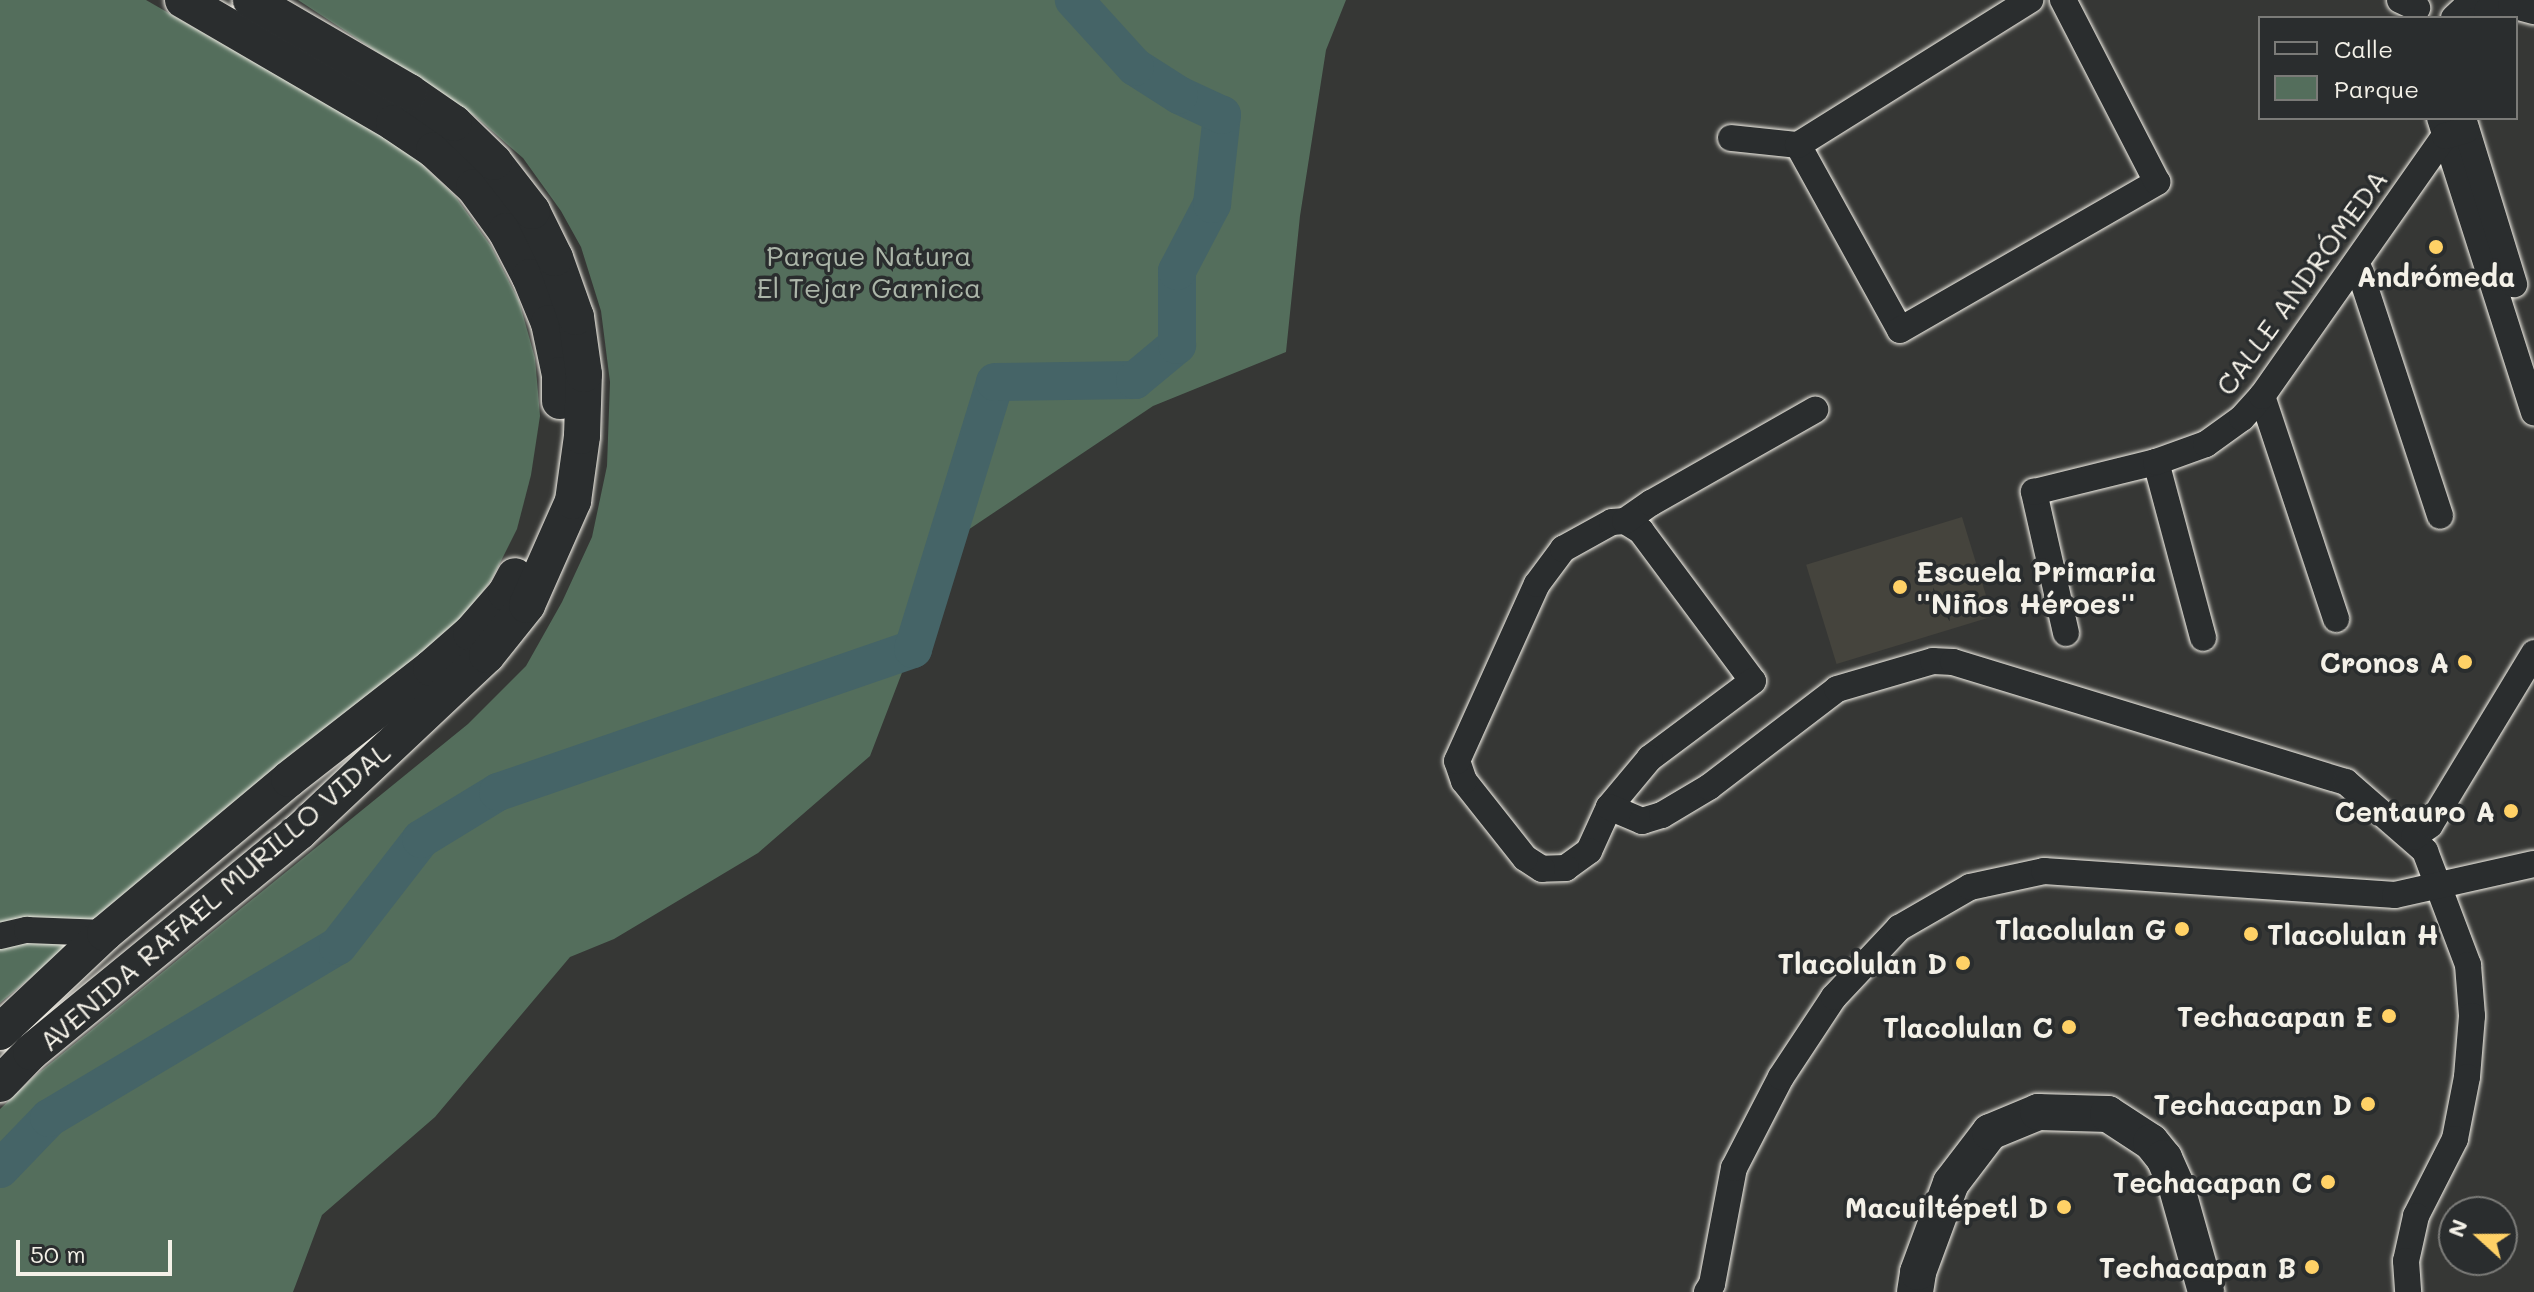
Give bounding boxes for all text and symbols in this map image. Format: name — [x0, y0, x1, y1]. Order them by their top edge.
legend — [2258, 16, 2518, 120]
text: Calle — [2334, 33, 2393, 64]
text: Parque — [2334, 73, 2419, 104]
street label: CALLE ANDRÓMEDA — [2208, 163, 2394, 401]
park label: Parque Natura El Tejar Garnica — [756, 238, 982, 304]
marker: Andrómeda — [2427, 238, 2445, 256]
place label: Andrómeda — [2357, 259, 2515, 293]
place label: Escuela Primaria ''Niños Héroes'' — [1916, 554, 2156, 620]
marker: Escuela Primaria ''Niños Héroes'' — [1891, 578, 1909, 596]
place label: Cronos A — [2320, 645, 2449, 679]
marker: Cronos A — [2456, 653, 2474, 671]
street label: AVENIDA RAFAEL MURILLO VIDAL — [32, 734, 396, 1058]
place label: Centauro A — [2335, 794, 2495, 828]
marker: Centauro A — [2502, 802, 2520, 820]
place label: Tlacolulan G — [1995, 912, 2166, 946]
place label: Tlacolulan H — [2267, 917, 2439, 951]
marker: Tlacolulan G — [2173, 920, 2191, 938]
marker: Tlacolulan H — [2242, 925, 2260, 943]
place label: Tlacolulan D — [1777, 946, 1947, 980]
marker: Tlacolulan D — [1954, 954, 1972, 972]
place label: Techacapan E — [2177, 999, 2373, 1033]
marker: Techacapan E — [2380, 1007, 2398, 1025]
place label: Tlacolulan C — [1883, 1010, 2053, 1044]
marker: Tlacolulan C — [2060, 1018, 2078, 1036]
place label: Techacapan D — [2154, 1087, 2352, 1121]
marker: Techacapan D — [2359, 1095, 2377, 1113]
place label: Techacapan C — [2113, 1165, 2312, 1199]
marker: Techacapan C — [2319, 1173, 2337, 1191]
place label: Macuiltépetl D — [1845, 1190, 2048, 1224]
north arrow — [2438, 1196, 2518, 1276]
marker: Macuiltépetl D — [2055, 1198, 2073, 1216]
text: N — [2440, 1215, 2474, 1241]
scale bar — [20, 1224, 176, 1274]
text: 50 m — [30, 1238, 86, 1269]
place label: Techacapan B — [2099, 1250, 2296, 1284]
marker: Techacapan B — [2303, 1258, 2321, 1276]

